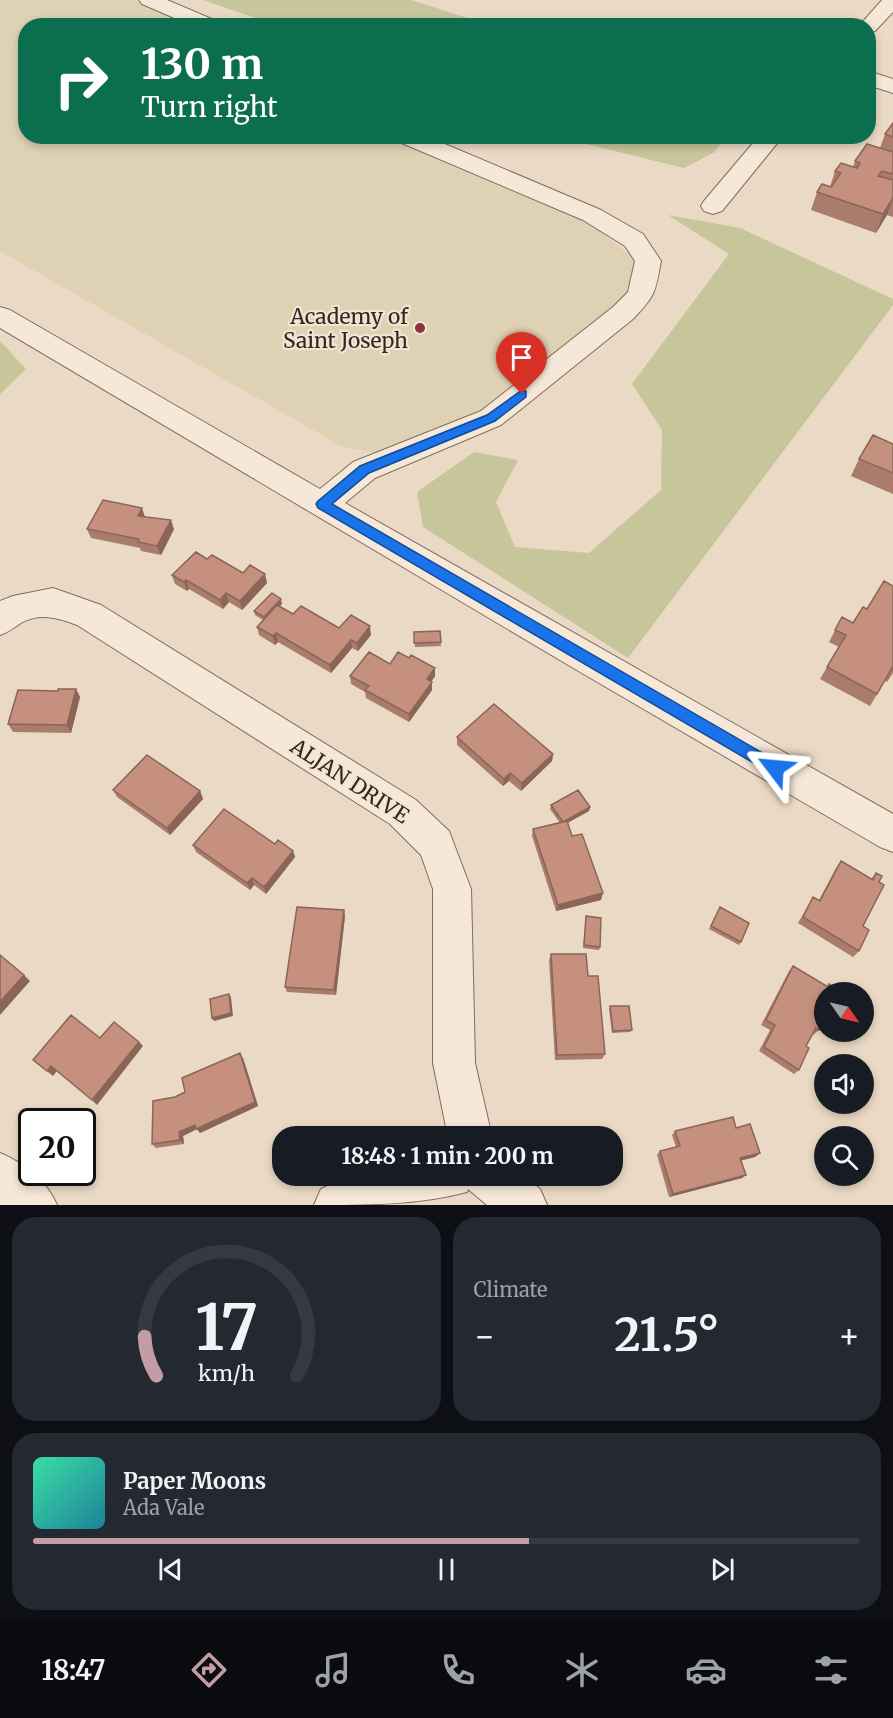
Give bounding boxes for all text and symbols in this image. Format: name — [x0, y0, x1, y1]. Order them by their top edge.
text: 130 m — [141, 38, 263, 90]
icon: right — [42, 42, 120, 120]
text: Turn right — [141, 90, 278, 124]
place label: Academy of Saint Joseph — [283, 303, 409, 354]
marker: Academy of Saint Joseph — [413, 321, 427, 335]
pin — [496, 332, 547, 394]
icon: arrive — [505, 341, 538, 374]
street label: ALJAN DRIVE — [285, 732, 415, 830]
position arrow — [743, 736, 807, 800]
north arrow — [814, 982, 874, 1042]
map controls — [814, 982, 874, 1186]
button: sound — [814, 1054, 874, 1114]
speed limit sign: 20 — [18, 1108, 96, 1186]
button: search — [814, 1126, 874, 1186]
text: 18:48 · 1 min · 200 m — [341, 1142, 554, 1170]
text: Climate — [474, 1277, 548, 1302]
text: 17 — [195, 1289, 258, 1367]
text: 21.5° — [614, 1307, 719, 1363]
text: − — [474, 1316, 496, 1357]
text: + — [838, 1316, 860, 1357]
text: km/h — [198, 1360, 255, 1387]
text: Paper Moons — [123, 1467, 266, 1495]
text: Ada Vale — [123, 1495, 204, 1520]
icon: previous — [154, 1553, 187, 1586]
icon: pause — [430, 1553, 463, 1586]
icon: next — [706, 1553, 739, 1586]
icon: directions — [188, 1649, 230, 1691]
icon: music — [312, 1649, 354, 1691]
icon: phone — [437, 1649, 479, 1691]
icon: climate — [561, 1649, 603, 1691]
icon: car — [685, 1649, 727, 1691]
icon: filters — [810, 1649, 852, 1691]
text: 18:47 — [41, 1653, 105, 1687]

